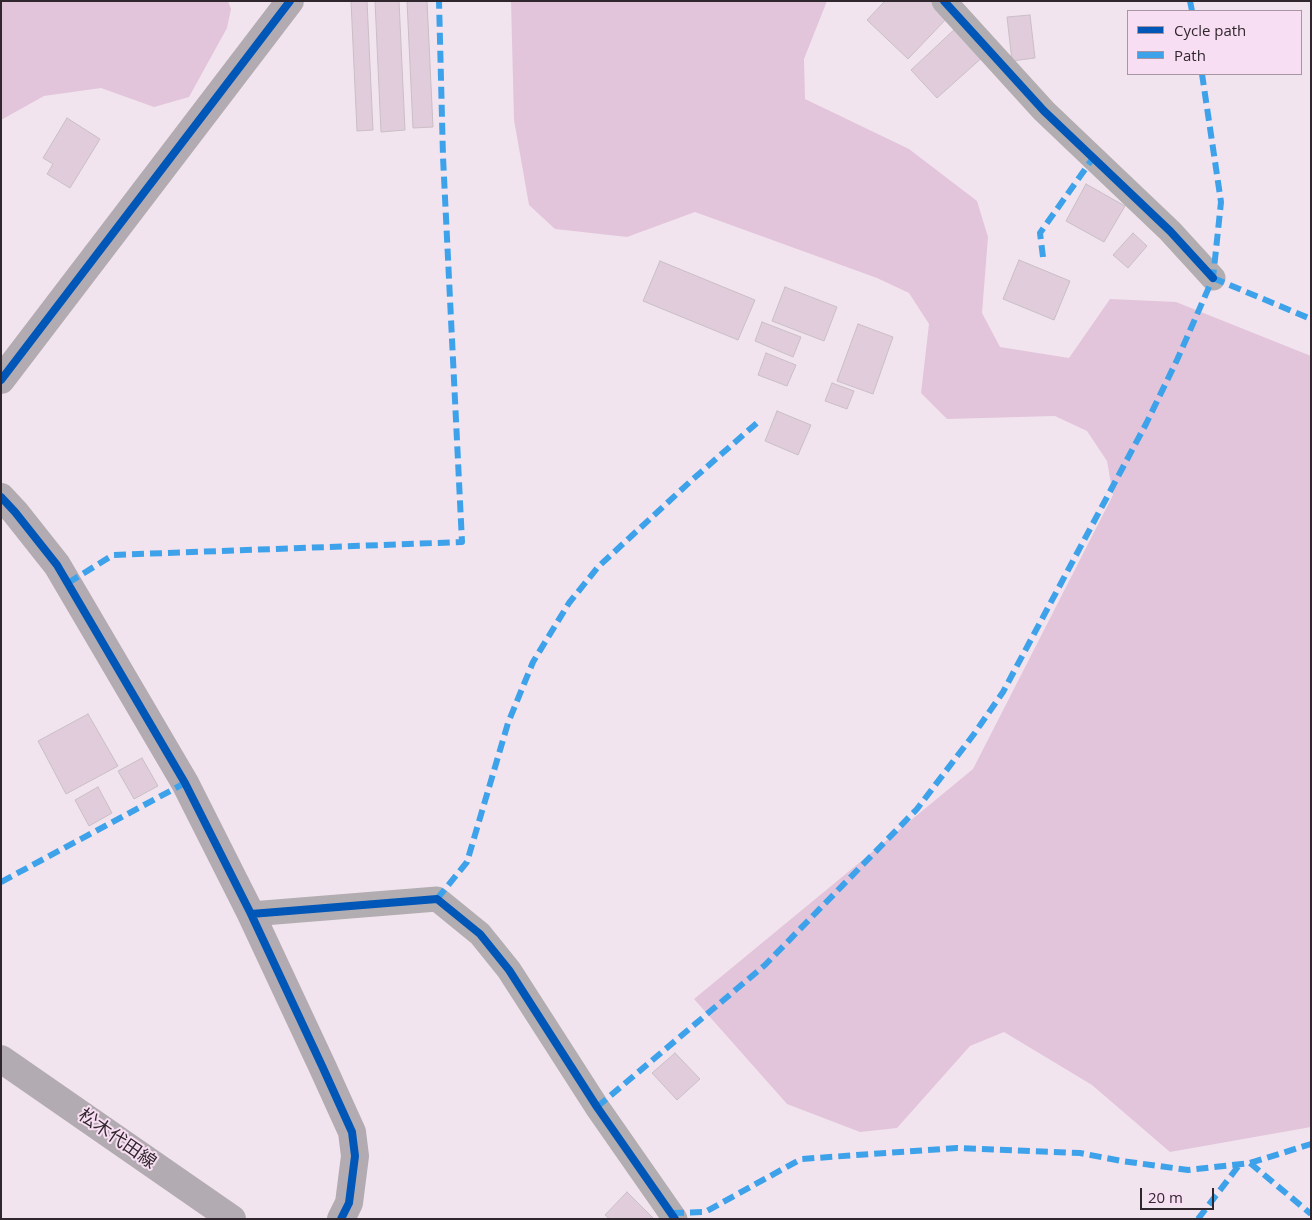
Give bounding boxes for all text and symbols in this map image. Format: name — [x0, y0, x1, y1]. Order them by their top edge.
legend — [1127, 10, 1302, 75]
text: Cycle path — [1174, 20, 1246, 40]
text: Path — [1174, 45, 1206, 65]
street label: 松木代田線 — [74, 1104, 160, 1174]
scale bar — [1142, 1178, 1216, 1210]
text: 20 m — [1148, 1187, 1183, 1207]

